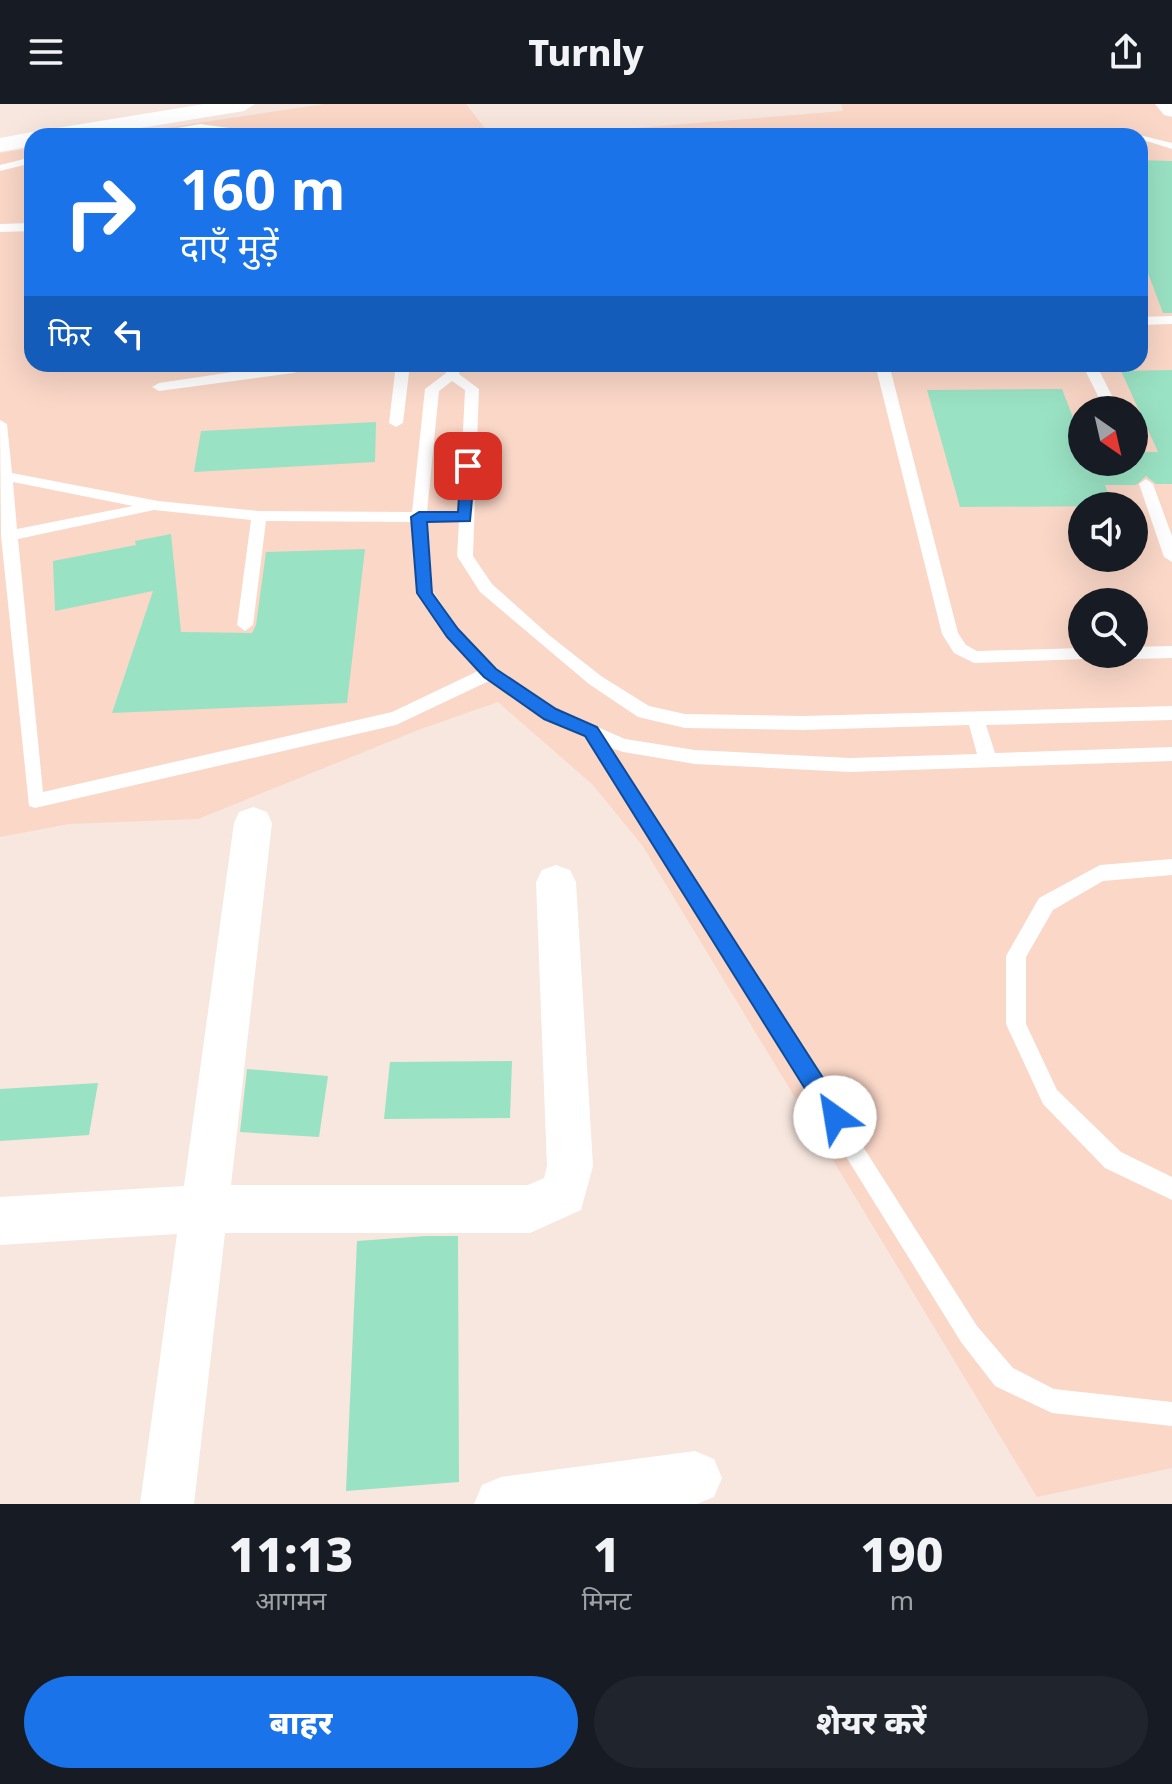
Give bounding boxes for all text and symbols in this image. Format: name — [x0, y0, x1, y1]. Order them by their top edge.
text: Turnly — [528, 28, 644, 77]
icon: menu — [24, 30, 68, 74]
icon: share — [1104, 30, 1148, 74]
text: 160 m — [180, 150, 345, 226]
icon: right — [48, 160, 152, 264]
text: दाएँ मुड़ें — [180, 222, 279, 271]
icon: left — [107, 312, 151, 356]
text: फिर — [48, 314, 91, 355]
north arrow — [1068, 396, 1148, 476]
map controls — [1068, 396, 1148, 668]
pin — [434, 432, 502, 500]
icon: arrive — [446, 444, 490, 488]
button: sound — [1068, 492, 1148, 572]
button: search — [1068, 588, 1148, 668]
position arrow — [793, 1075, 877, 1159]
text: 11:13 — [229, 1521, 353, 1586]
text: 1 — [593, 1521, 621, 1586]
text: 190 — [860, 1521, 943, 1586]
text: आगमन — [255, 1582, 326, 1618]
text: मिनट — [582, 1582, 632, 1618]
text: m — [890, 1582, 914, 1618]
button: बाहर — [24, 1676, 578, 1768]
button: शेयर करें — [594, 1676, 1148, 1768]

